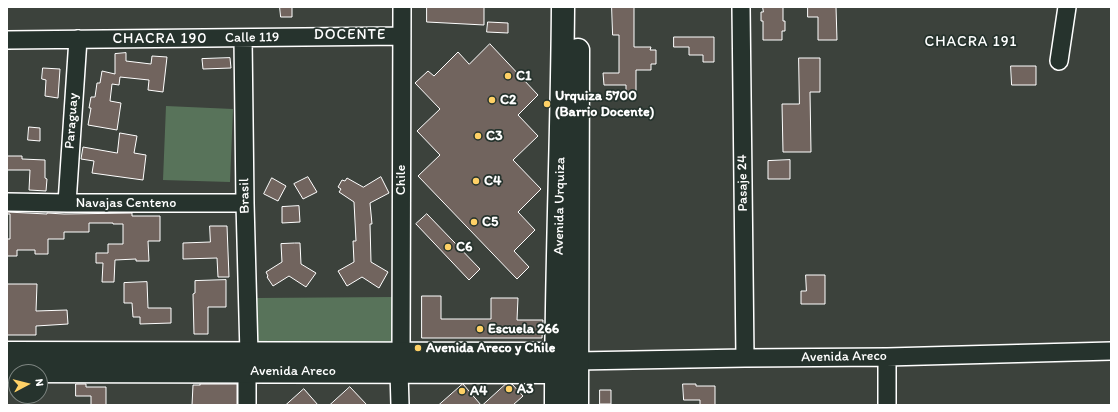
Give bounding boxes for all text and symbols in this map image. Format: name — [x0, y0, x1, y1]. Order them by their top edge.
district label: DOCENTE — [314, 26, 386, 44]
street label: Calle 119 — [225, 29, 279, 47]
district label: CHACRA 190 — [112, 30, 208, 48]
district label: CHACRA 191 — [924, 33, 1018, 51]
place label: C1 — [516, 68, 531, 84]
marker: C1 — [503, 71, 513, 81]
place label: Urquiza 5700 (Barrio Docente) — [555, 88, 654, 120]
street label: Paraguay — [62, 92, 82, 150]
place label: C2 — [500, 92, 516, 108]
marker: C2 — [487, 95, 497, 105]
marker: Urquiza 5700 (Barrio Docente) — [542, 99, 552, 109]
place label: C3 — [486, 128, 503, 144]
marker: C3 — [473, 131, 483, 141]
street label: Pasaje 24 — [734, 154, 752, 212]
street label: Avenida Urquiza — [551, 157, 569, 255]
street label: Chile — [393, 165, 409, 195]
place label: C4 — [484, 173, 501, 189]
marker: C4 — [471, 176, 481, 186]
street label: Brasil — [236, 178, 254, 214]
street label: Navajas Centeno — [76, 195, 176, 211]
place label: C5 — [482, 214, 498, 230]
marker: C5 — [469, 217, 479, 227]
place label: C6 — [456, 239, 472, 255]
marker: C6 — [443, 242, 453, 252]
place label: Escuela 266 — [488, 321, 559, 337]
marker: Escuela 266 — [475, 324, 485, 334]
place label: Avenida Areco y Chile — [426, 340, 555, 356]
marker: Avenida Areco y Chile — [413, 343, 423, 353]
street label: Avenida Areco — [801, 348, 887, 366]
street label: Avenida Areco — [250, 363, 336, 379]
north arrow — [8, 364, 48, 404]
text: N — [33, 378, 46, 387]
place label: A3 — [517, 381, 534, 397]
place label: A4 — [470, 383, 487, 399]
marker: A3 — [504, 384, 514, 394]
marker: A4 — [457, 386, 467, 396]

